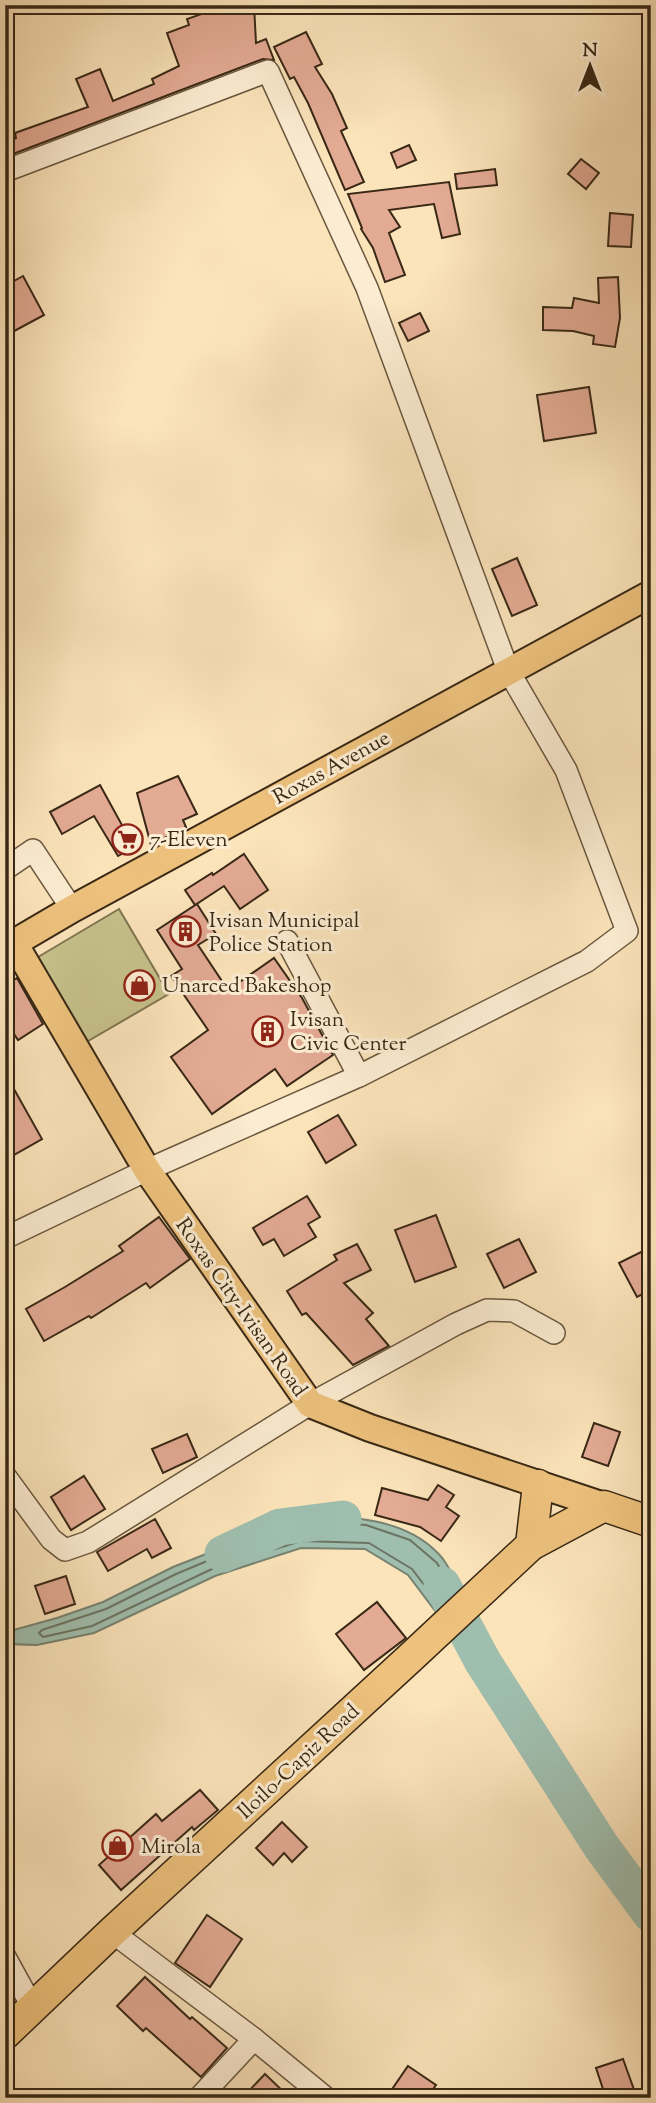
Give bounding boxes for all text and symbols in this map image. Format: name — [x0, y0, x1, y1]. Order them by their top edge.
north arrow — [554, 32, 624, 102]
text: N — [582, 38, 598, 65]
street label: Roxas Avenue — [268, 724, 396, 813]
supermarket icon: 7-Eleven — [110, 822, 144, 856]
place label: 7-Eleven — [150, 826, 228, 856]
place label: Ivisan Municipal Police Station — [209, 907, 360, 961]
building icon: Ivisan Municipal Police Station — [169, 915, 203, 949]
shop icon: Unarced Bakeshop — [122, 968, 156, 1002]
place label: Unarced Bakeshop — [162, 972, 331, 1002]
place label: Ivisan Civic Center — [290, 1006, 407, 1060]
building icon: Ivisan Civic Center — [250, 1014, 284, 1048]
street label: Roxas City-Ivisan Road — [167, 1213, 314, 1404]
street label: Iloilo-Capiz Road — [231, 1698, 367, 1827]
shop icon: Mirola — [101, 1829, 135, 1863]
place label: Mirola — [141, 1833, 201, 1863]

